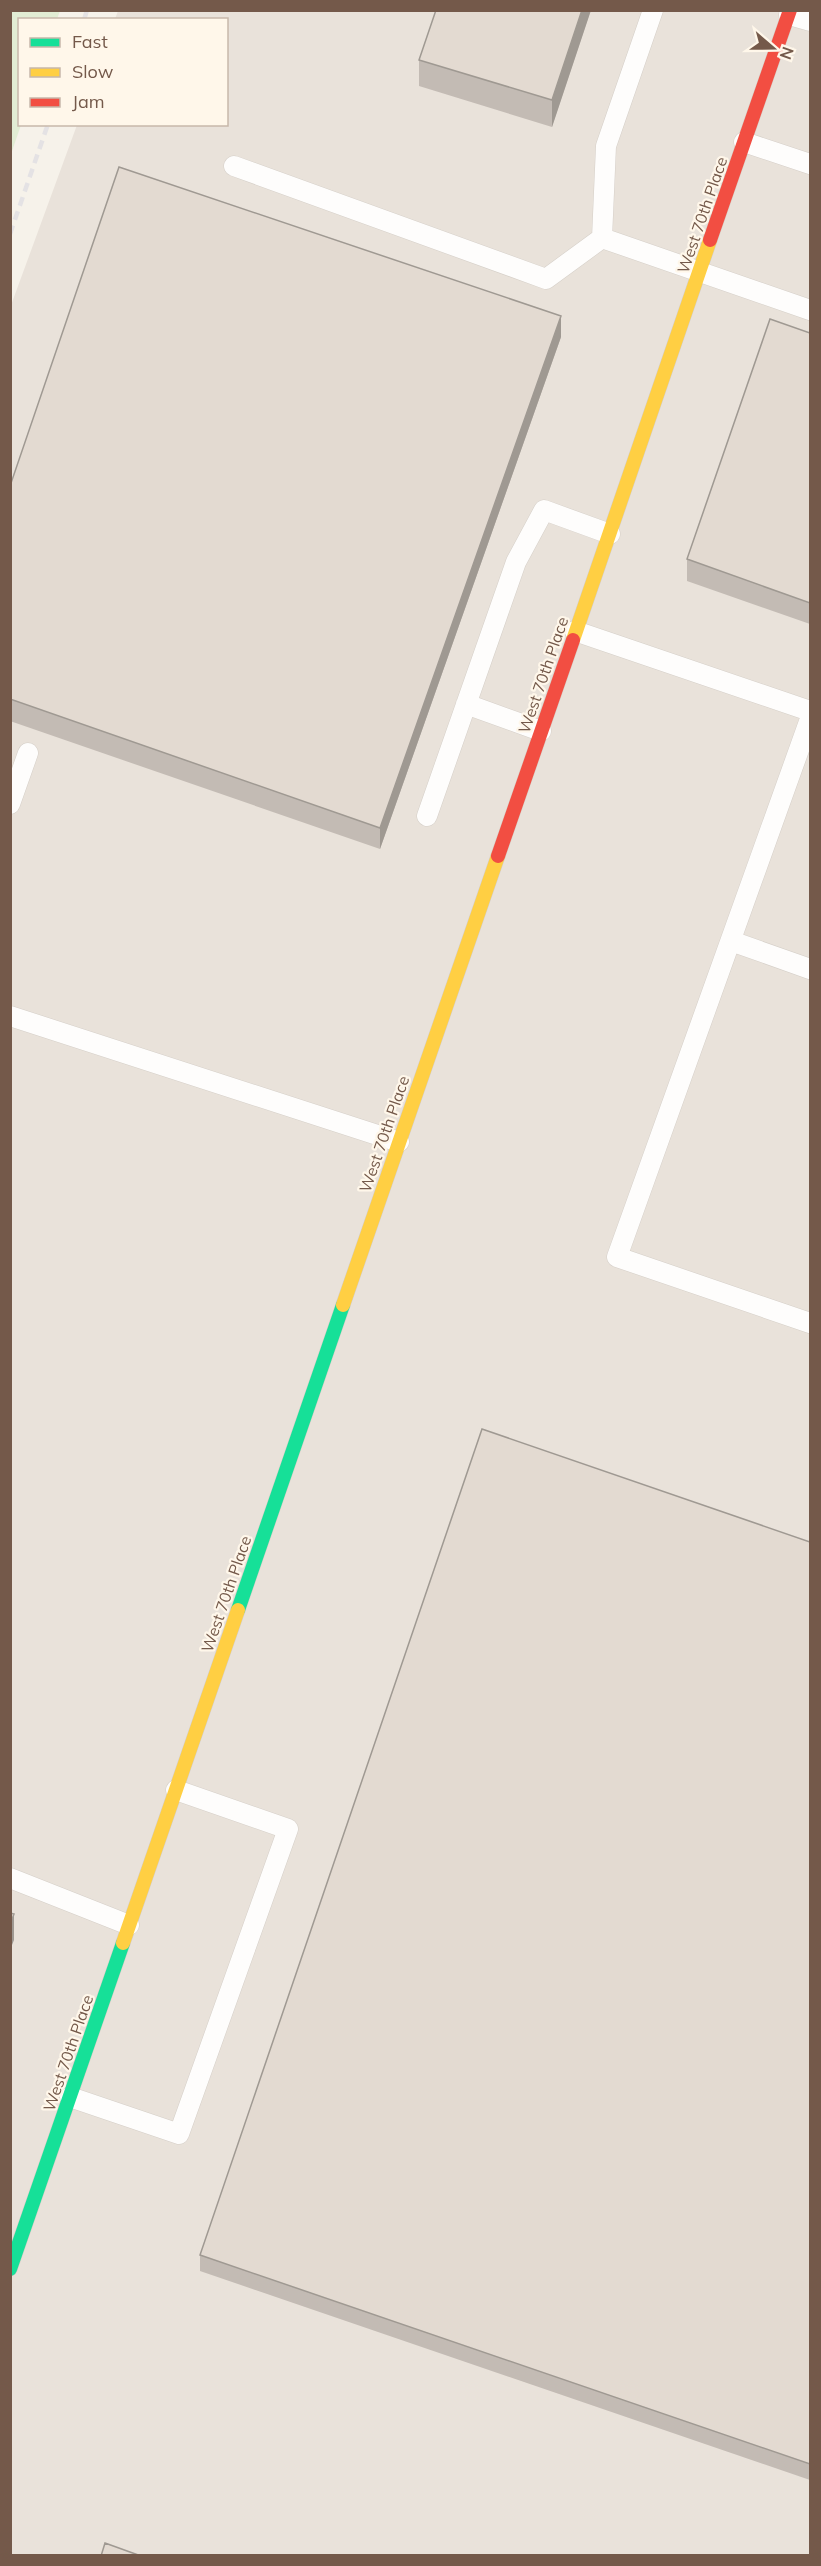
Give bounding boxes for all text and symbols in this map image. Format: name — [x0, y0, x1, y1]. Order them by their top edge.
legend — [18, 18, 228, 126]
north arrow — [743, 18, 803, 78]
text: Fast — [72, 30, 108, 53]
text: N — [776, 44, 799, 62]
text: Slow — [72, 60, 114, 83]
text: Jam — [72, 90, 105, 113]
street label: West 70th Place — [673, 154, 731, 276]
street label: West 70th Place — [514, 614, 572, 736]
street label: West 70th Place — [355, 1073, 413, 1195]
street label: West 70th Place — [197, 1533, 255, 1655]
street label: West 70th Place — [39, 1992, 97, 2114]

